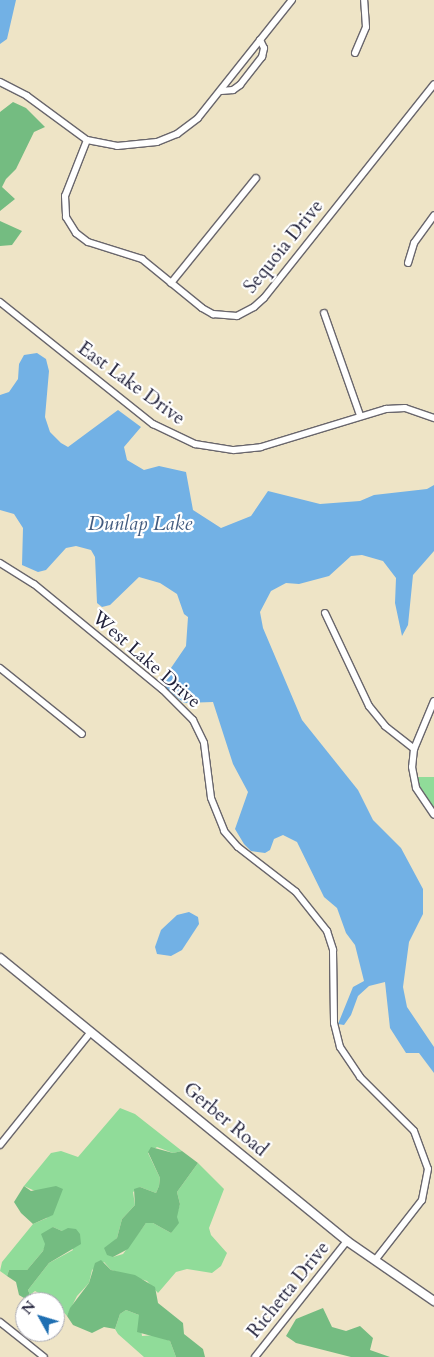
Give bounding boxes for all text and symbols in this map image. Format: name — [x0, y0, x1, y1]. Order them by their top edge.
street label: Sequoia Drive — [239, 196, 329, 298]
street label: East Lake Drive — [73, 337, 189, 431]
water label: Dunlap Lake — [88, 511, 192, 535]
street label: West Lake Drive — [87, 607, 205, 713]
street label: Gerber Road — [178, 1078, 272, 1162]
street label: Richetta Drive — [243, 1237, 335, 1343]
north arrow — [15, 1292, 65, 1342]
text: N — [18, 1297, 40, 1319]

